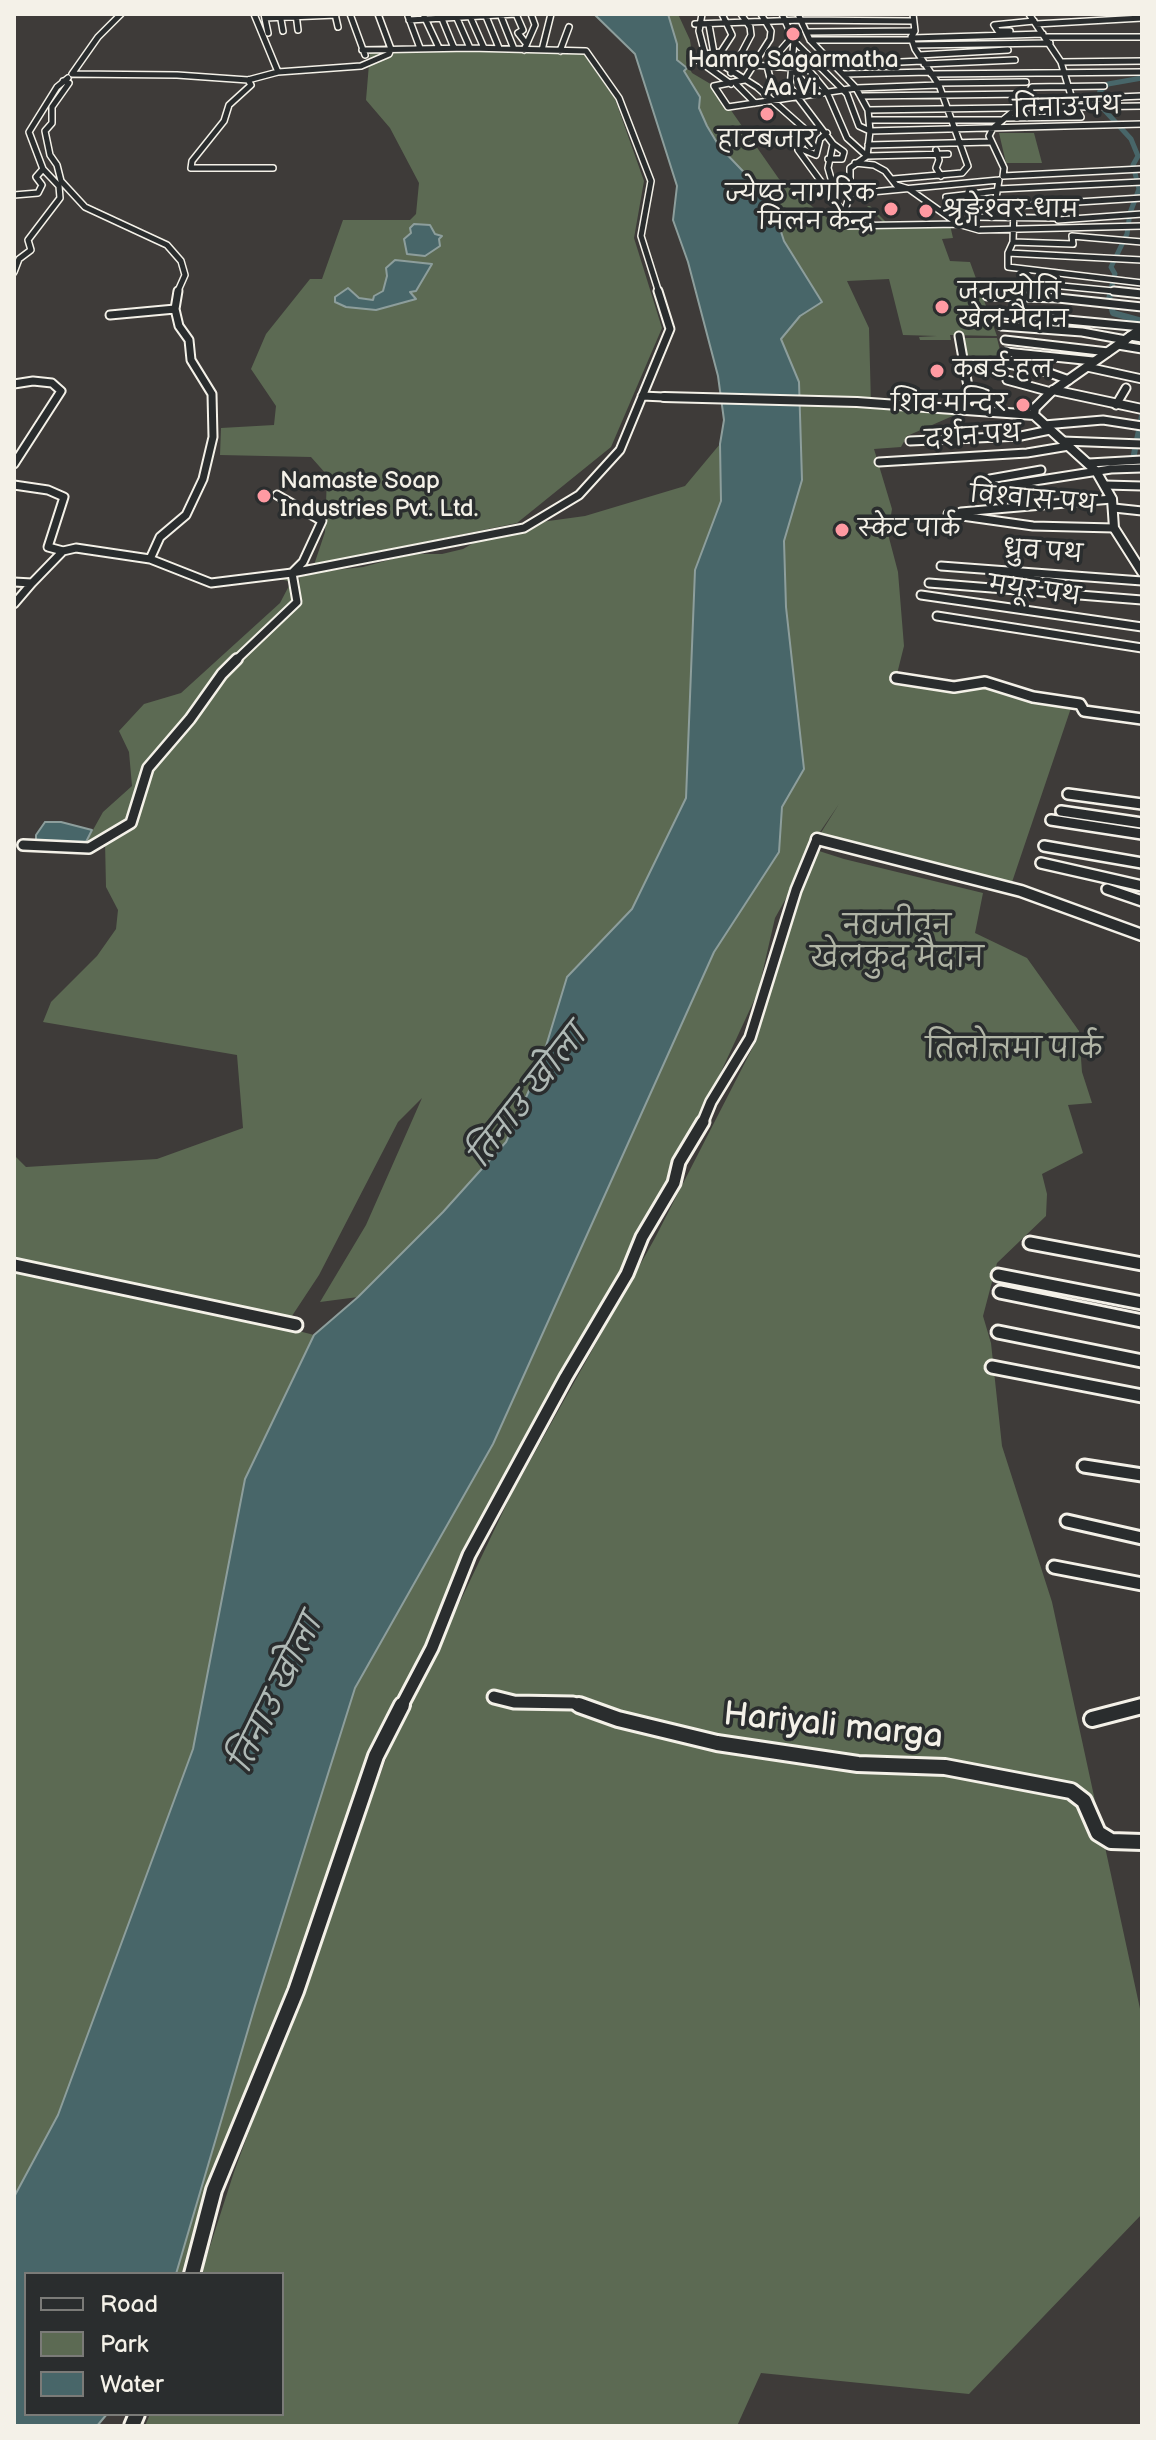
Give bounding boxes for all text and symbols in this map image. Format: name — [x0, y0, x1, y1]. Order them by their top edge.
marker: Hamro Sagarmatha Aa.Vi. — [784, 25, 802, 43]
place label: Hamro Sagarmatha Aa.Vi. — [687, 47, 899, 103]
street label: तिनाउ पथ — [1013, 93, 1121, 125]
marker: हाटबजार — [758, 105, 776, 123]
place label: हाटबजार — [718, 127, 816, 155]
place label: ज्येष्ठ नागरिक मिलन केन्द्र — [726, 181, 875, 237]
place label: श्रृङ्गेश्वर धाम — [942, 197, 1078, 225]
marker: ज्येष्ठ नागरिक मिलन केन्द्र — [882, 200, 900, 218]
marker: श्रृङ्गेश्वर धाम — [917, 202, 935, 220]
place label: जनज्योति खेल मैदान — [958, 279, 1068, 335]
marker: जनज्योति खेल मैदान — [933, 298, 951, 316]
place label: कबर्ड हल — [953, 357, 1053, 385]
marker: कबर्ड हल — [928, 362, 946, 380]
place label: शिव मन्दिर — [891, 391, 1007, 419]
marker: शिव मन्दिर — [1014, 396, 1032, 414]
street label: दर्शन पथ — [924, 420, 1022, 456]
place label: Namaste Soap Industries Pvt. Ltd. — [280, 468, 478, 524]
street label: विश्वास पथ — [969, 481, 1097, 521]
marker: Namaste Soap Industries Pvt. Ltd. — [255, 487, 273, 505]
place label: स्केट पार्क — [858, 516, 960, 544]
marker: स्केट पार्क — [833, 521, 851, 539]
street label: ध्रुव पथ — [1003, 536, 1083, 570]
street label: मयूर पथ — [986, 571, 1082, 613]
park label: नवजीवन खेलकुद मैदान — [810, 911, 984, 977]
water label: तिनाउ खोला — [463, 1020, 595, 1176]
park label: तिलोत्तमा पार्क — [925, 1034, 1103, 1068]
water label: तिनाउ खोला — [225, 1611, 331, 1779]
street label: Hariyali marga — [721, 1695, 945, 1759]
legend — [24, 2272, 284, 2416]
text: Road — [100, 2290, 158, 2319]
text: Park — [100, 2330, 148, 2359]
text: Water — [100, 2370, 164, 2399]

